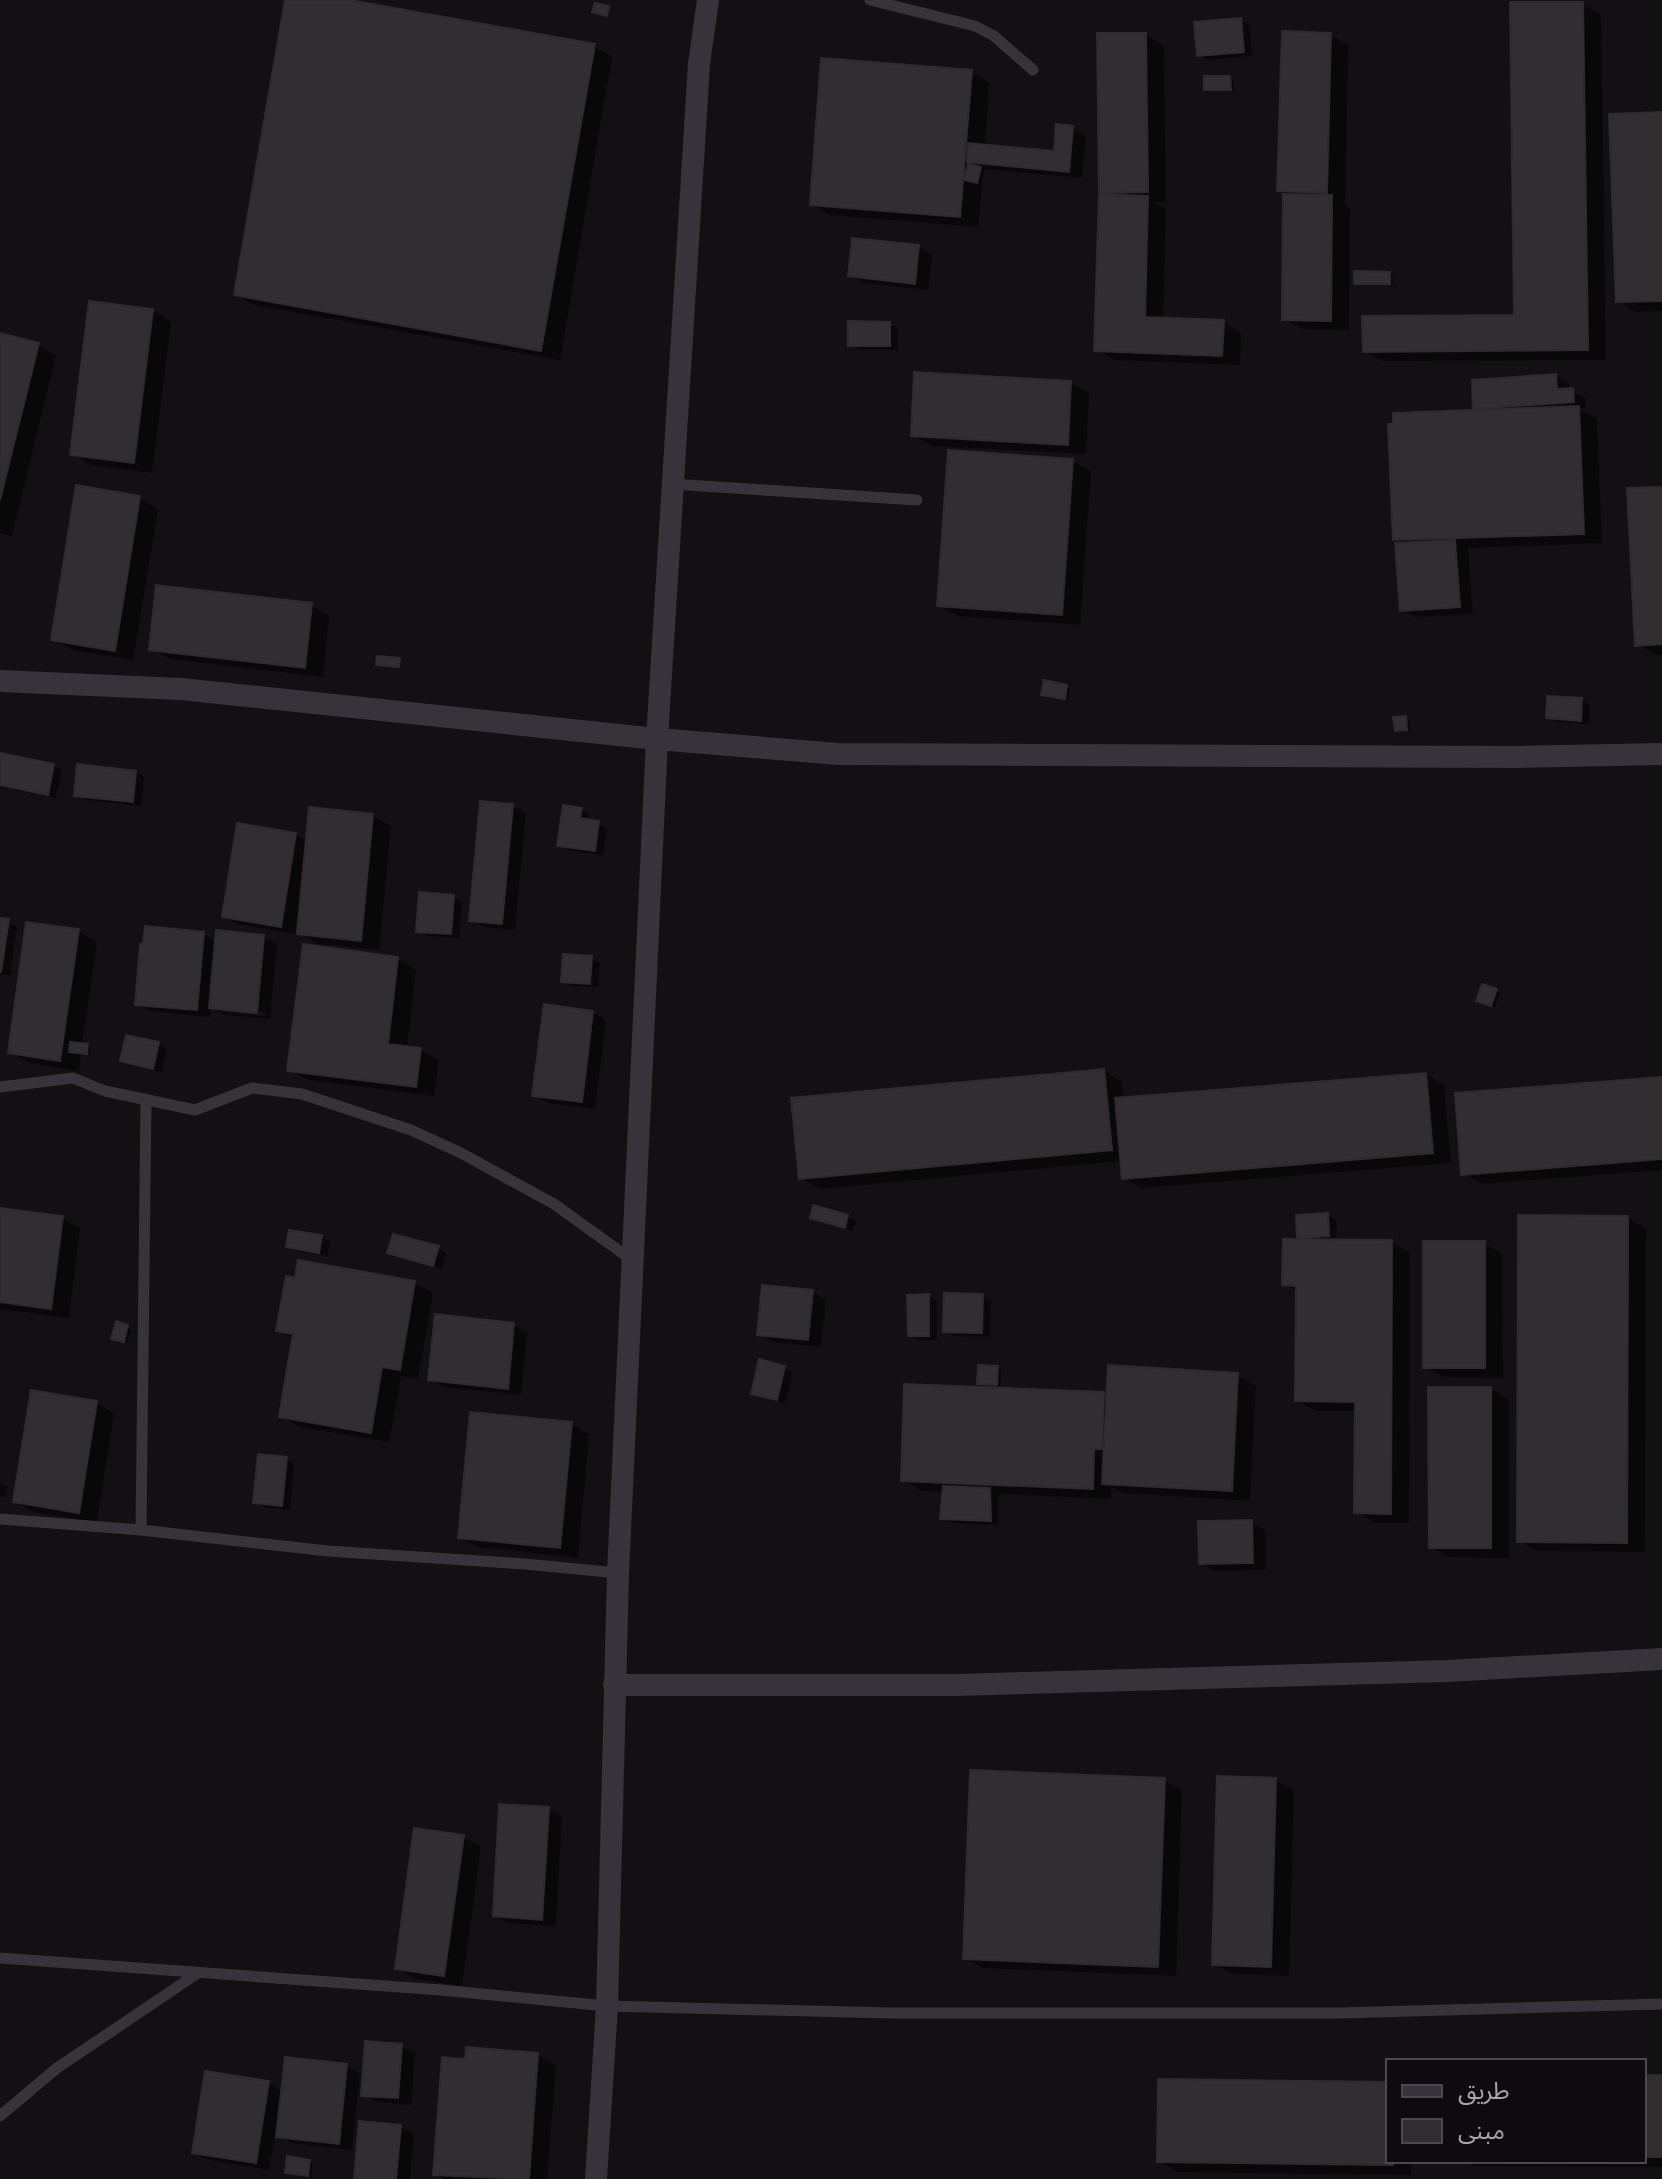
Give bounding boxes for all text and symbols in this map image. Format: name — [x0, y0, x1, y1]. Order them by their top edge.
legend — [1386, 2059, 1646, 2163]
text: طريق — [1458, 2075, 1510, 2106]
text: مبنى — [1458, 2115, 1505, 2145]

